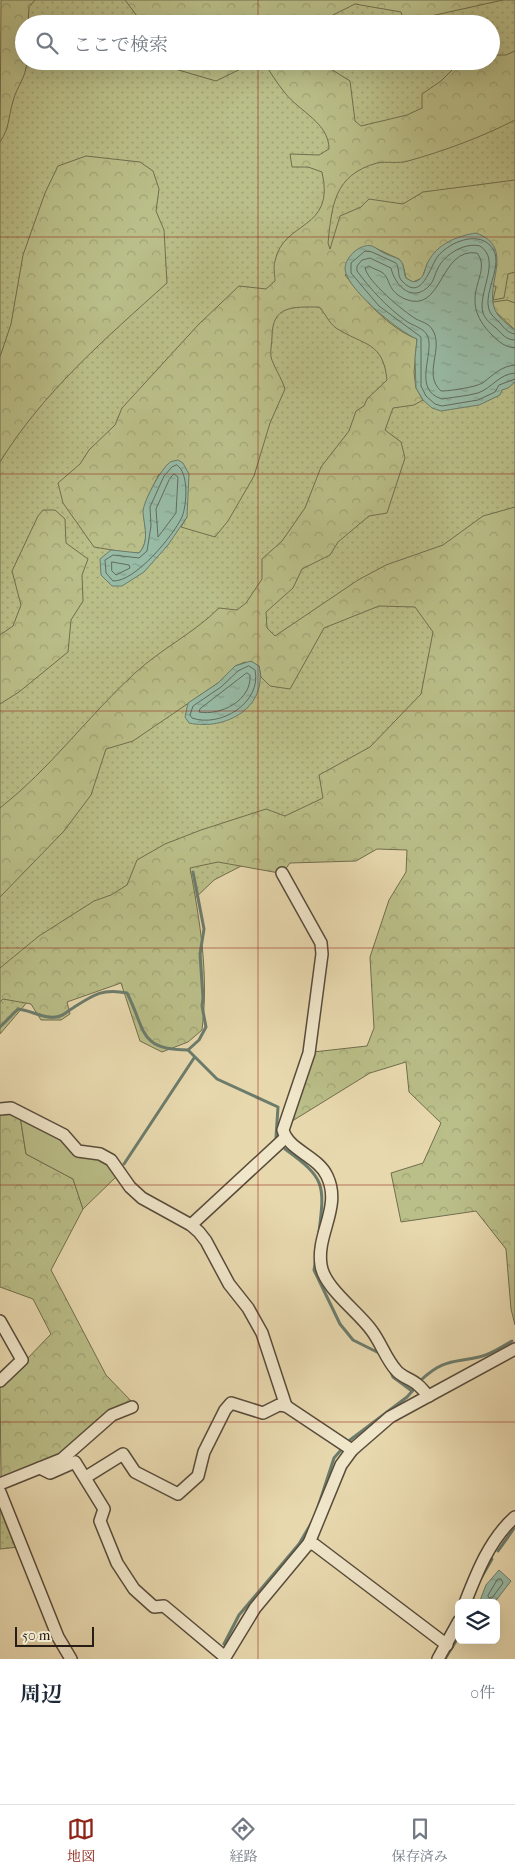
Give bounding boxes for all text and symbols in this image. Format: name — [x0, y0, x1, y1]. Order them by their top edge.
search box — [15, 15, 500, 70]
icon: search — [33, 29, 61, 57]
text: ここで検索 — [73, 34, 168, 56]
map controls — [455, 1599, 500, 1644]
button: layers — [455, 1599, 500, 1644]
scale bar — [15, 1624, 94, 1647]
text: 50 m — [22, 1627, 50, 1644]
text: 周辺 — [20, 1682, 62, 1706]
text: 0件 — [470, 1683, 495, 1702]
tab: 地図 — [67, 1815, 95, 1865]
tab: 経路 — [229, 1815, 257, 1865]
tab: 保存済み — [392, 1815, 448, 1865]

